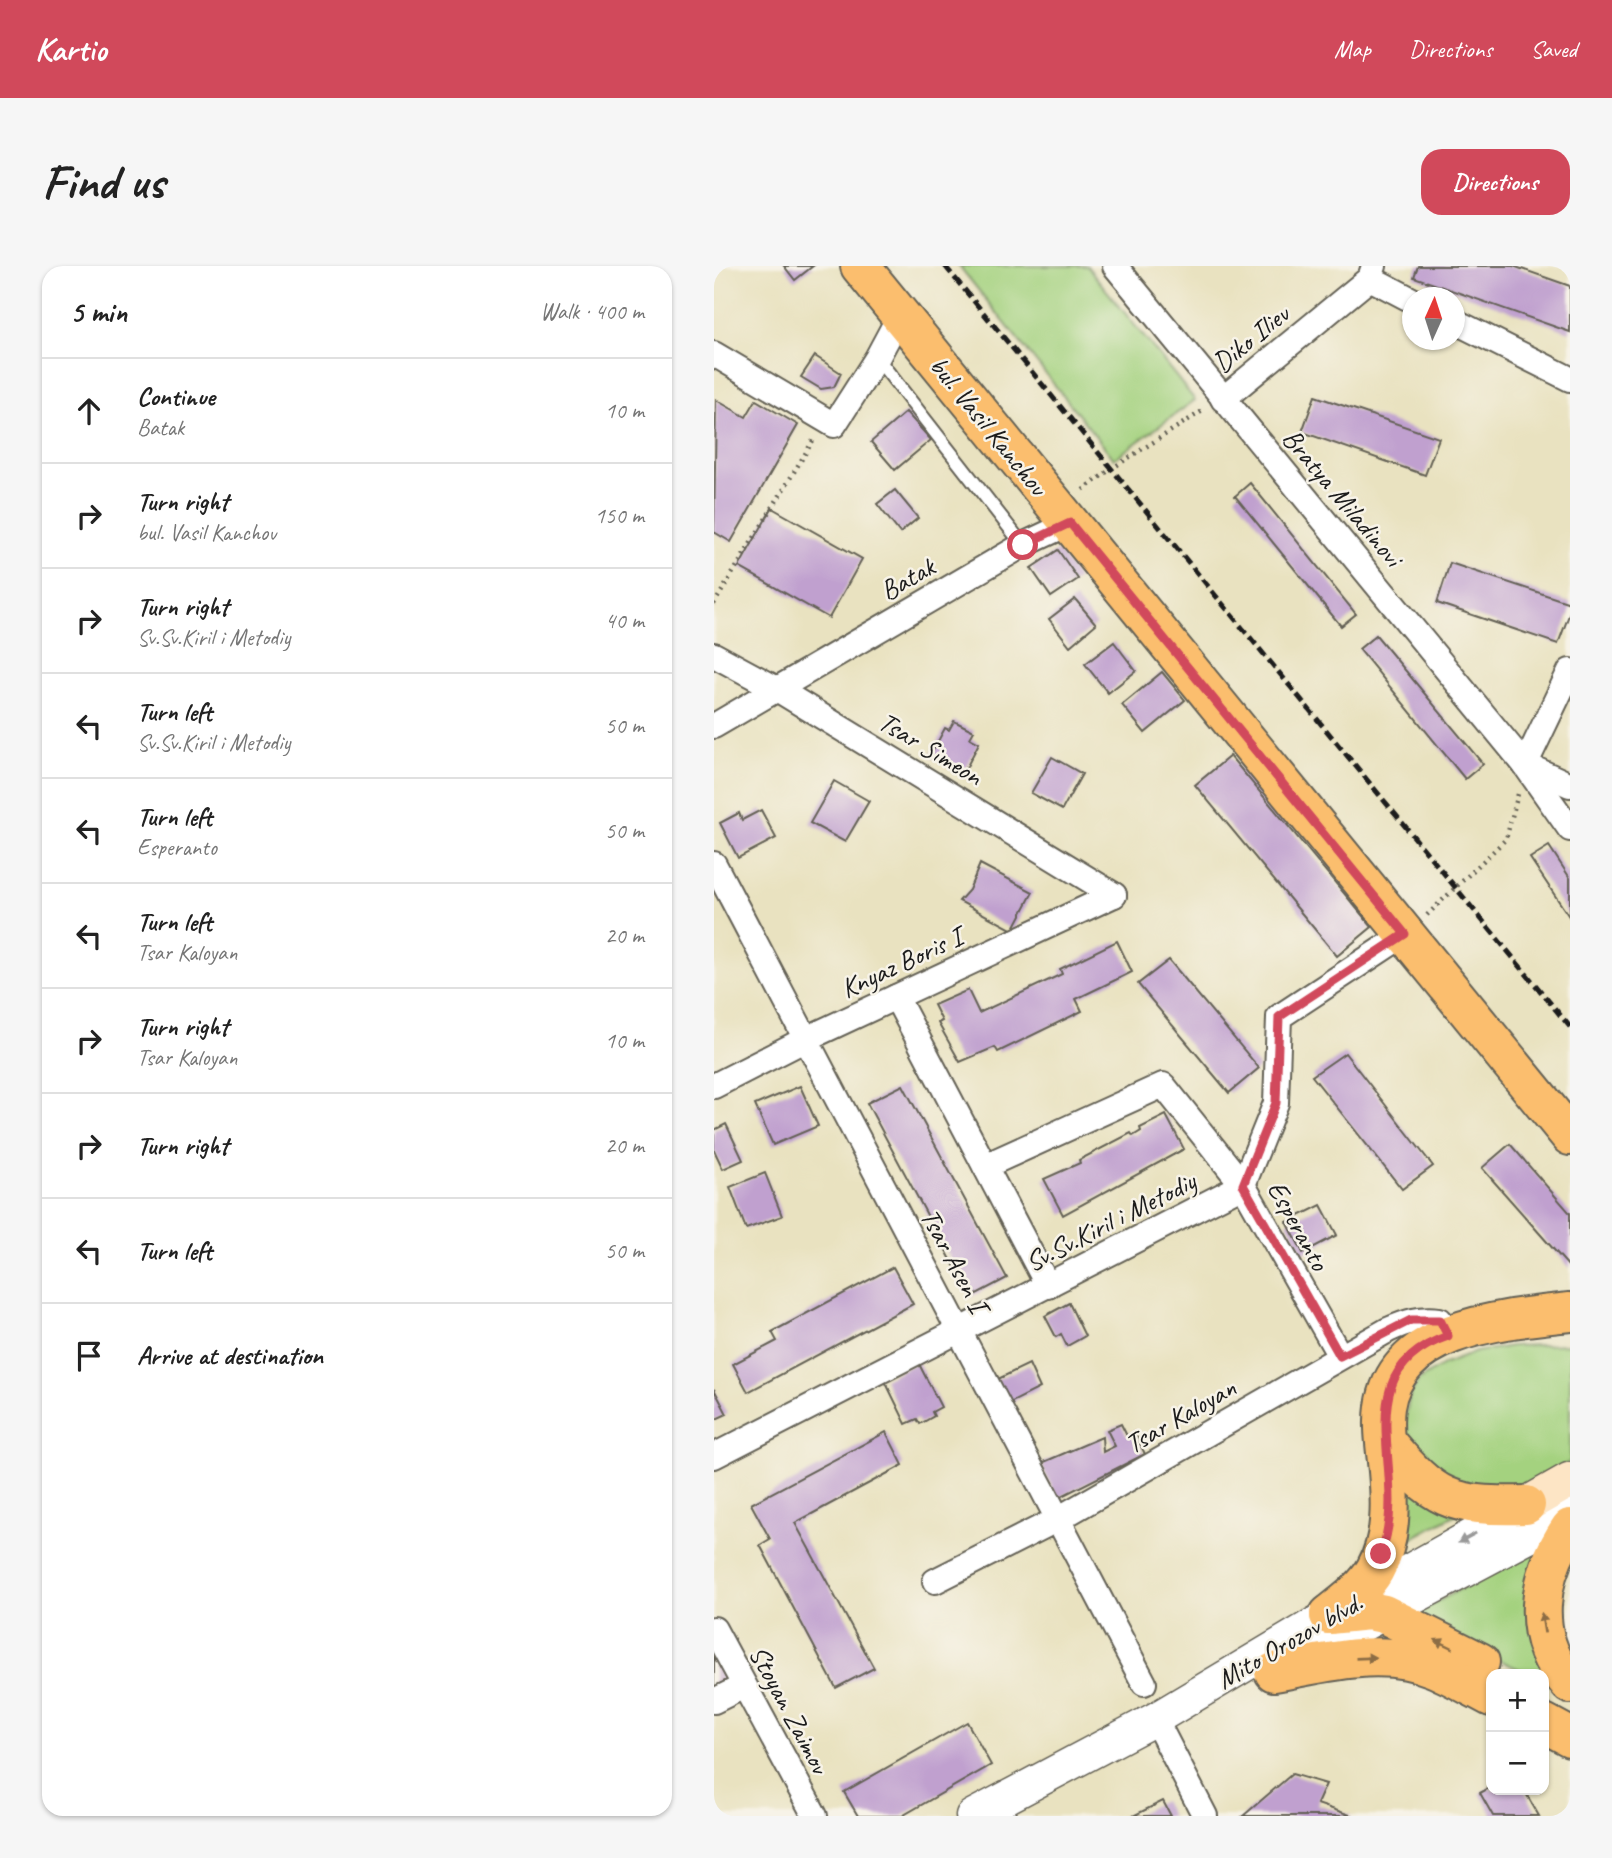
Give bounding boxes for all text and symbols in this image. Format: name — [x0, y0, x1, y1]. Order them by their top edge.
text: Kartio — [35, 28, 106, 70]
text: Map — [1334, 34, 1371, 64]
text: Directions — [1409, 34, 1492, 64]
text: Saved — [1530, 34, 1577, 64]
button: Directions — [1421, 149, 1570, 215]
text: Find us — [42, 151, 164, 213]
north arrow — [1402, 287, 1465, 350]
text: 5 min — [70, 293, 127, 331]
street label: Diko Iliev — [1205, 295, 1298, 380]
text: Walk · 400 m — [540, 297, 644, 326]
street label: bul. Vasil Kanchov — [922, 349, 1057, 504]
text: Continue — [137, 380, 215, 413]
icon: ahead — [70, 392, 108, 430]
text: 10 m — [605, 396, 644, 425]
text: Batak — [137, 413, 184, 442]
street label: Bratya Miladinovi — [1275, 421, 1413, 576]
text: Turn right — [137, 485, 228, 518]
icon: right — [70, 497, 108, 535]
text: 150 m — [595, 501, 644, 530]
text: bul. Vasil Kanchov — [137, 518, 276, 547]
route start — [1007, 529, 1038, 560]
street label: Batak — [874, 548, 942, 608]
text: Turn right — [137, 590, 228, 623]
icon: right — [70, 602, 108, 640]
text: 40 m — [605, 606, 644, 635]
text: Sv.Sv.Kiril i Metodiy — [137, 623, 290, 652]
text: Turn left — [137, 695, 212, 728]
street label: Tsar Simeon — [872, 704, 990, 794]
icon: left — [70, 707, 108, 745]
text: 50 m — [605, 711, 644, 740]
text: Sv.Sv.Kiril i Metodiy — [137, 728, 290, 757]
text: Turn left — [137, 800, 212, 833]
icon: left — [70, 812, 108, 850]
text: 50 m — [605, 816, 644, 845]
text: Esperanto — [137, 833, 217, 862]
text: Turn left — [137, 905, 212, 938]
icon: left — [70, 917, 108, 955]
street label: Knyaz Boris I — [835, 917, 973, 1006]
text: 20 m — [605, 921, 644, 950]
text: Tsar Kaloyan — [137, 938, 237, 967]
text: Turn right — [137, 1010, 228, 1043]
icon: right — [70, 1022, 108, 1060]
text: 10 m — [605, 1026, 644, 1055]
text: Tsar Kaloyan — [137, 1043, 237, 1072]
icon: right — [70, 1127, 108, 1165]
text: Turn right — [137, 1129, 228, 1162]
text: 20 m — [605, 1131, 644, 1160]
street label: Sv.Sv.Kiril i Metodiy — [1019, 1162, 1203, 1279]
street label: Esperanto — [1260, 1174, 1338, 1278]
street label: Tsar Asen I — [913, 1202, 999, 1323]
icon: left — [70, 1232, 108, 1270]
text: Turn left — [137, 1234, 212, 1267]
text: 50 m — [605, 1236, 644, 1265]
icon: arrive — [70, 1337, 108, 1375]
text: Arrive at destination — [137, 1339, 323, 1372]
street label: Tsar Kaloyan — [1119, 1370, 1242, 1461]
one-way arrow — [1457, 1532, 1476, 1544]
route end — [1365, 1538, 1396, 1569]
street label: Mito Orozov blvd. — [1210, 1584, 1369, 1696]
one-way arrow — [1537, 1612, 1548, 1634]
street label: Stoyan Zaimov — [741, 1639, 839, 1782]
one-way arrow — [1434, 1639, 1454, 1650]
one-way arrow — [1355, 1653, 1377, 1664]
map controls — [1486, 1669, 1549, 1795]
button: + — [1486, 1669, 1549, 1732]
button: − — [1486, 1732, 1549, 1795]

